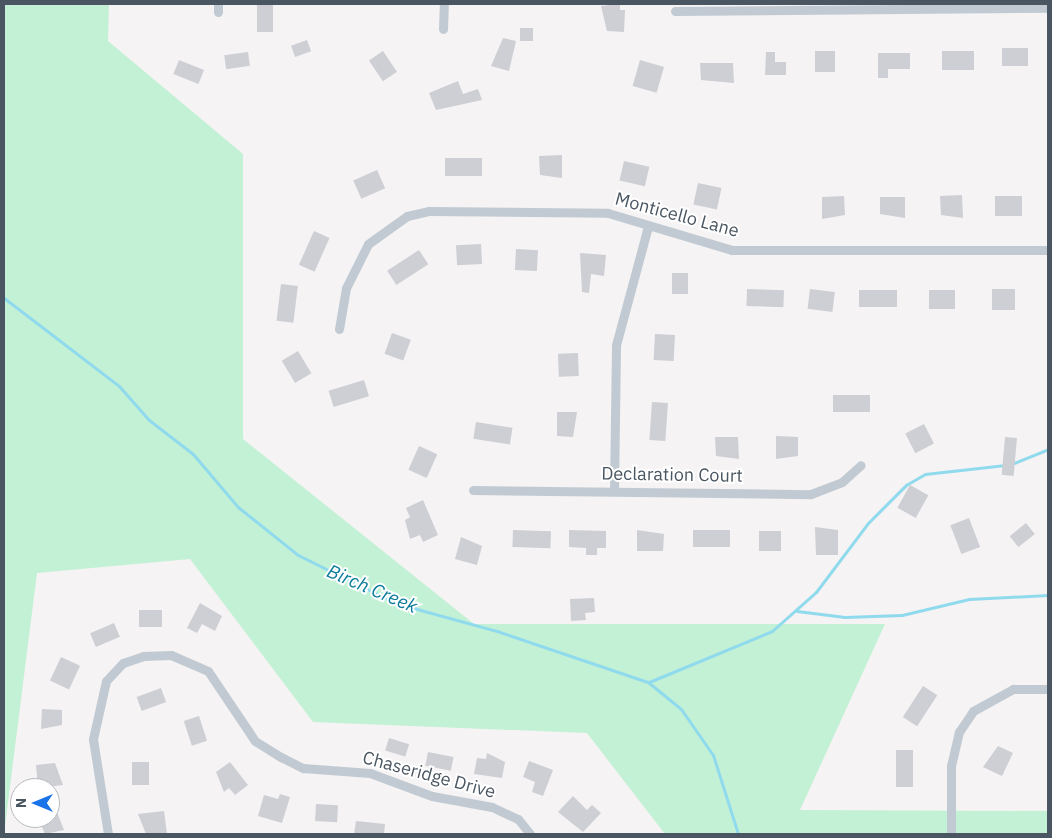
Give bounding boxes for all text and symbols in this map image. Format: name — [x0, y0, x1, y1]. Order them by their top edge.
street label: Monticello Lane — [613, 188, 741, 242]
street label: Declaration Court — [601, 463, 743, 487]
water label: Birch Creek — [323, 560, 421, 618]
street label: Chaseridge Drive — [360, 747, 498, 803]
north arrow — [10, 778, 60, 828]
text: N — [12, 798, 30, 808]

